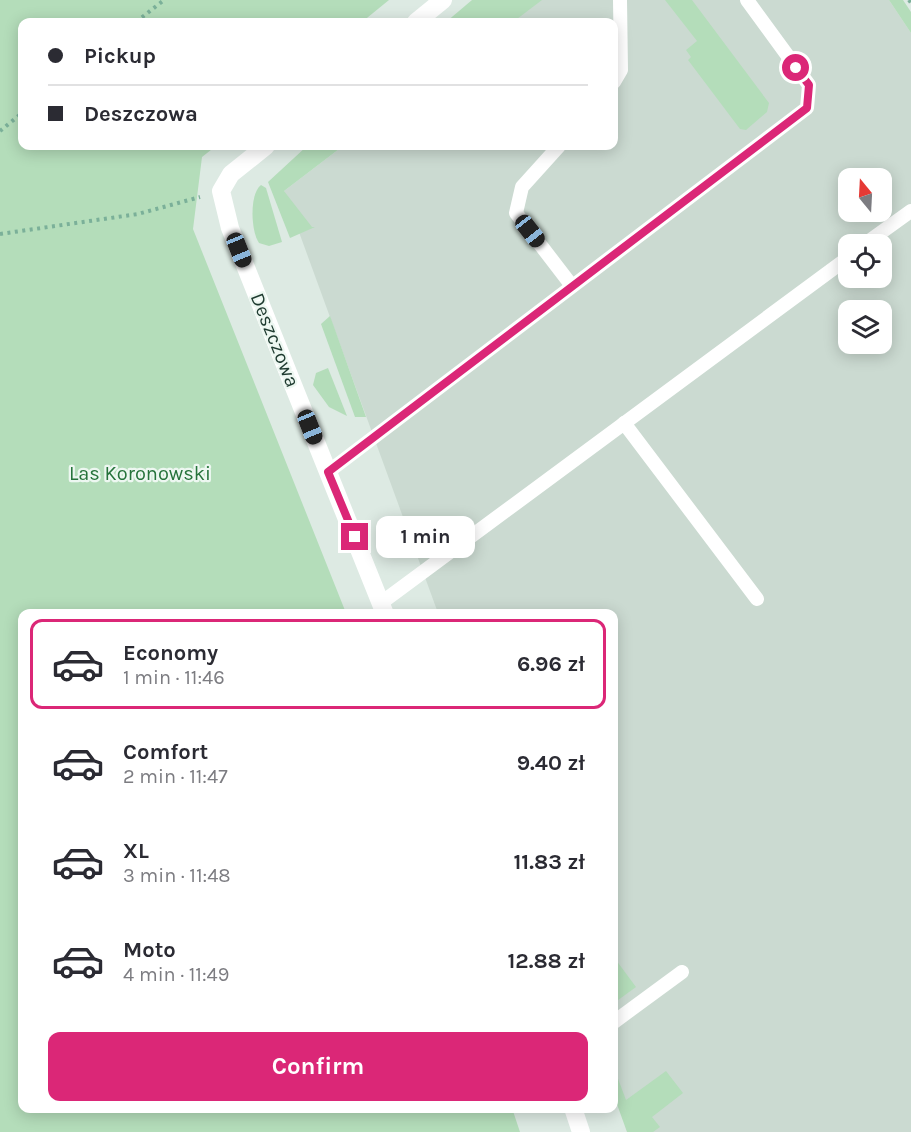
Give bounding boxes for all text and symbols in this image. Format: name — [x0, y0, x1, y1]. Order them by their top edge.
text: Pickup — [84, 43, 156, 69]
route start — [782, 54, 809, 81]
text: Deszczowa — [84, 101, 198, 127]
north arrow — [838, 168, 892, 222]
map controls — [838, 168, 892, 354]
car — [512, 211, 548, 251]
car — [224, 230, 254, 270]
button: locate — [838, 234, 892, 288]
street label: Deszczowa — [246, 289, 304, 391]
button: layers — [838, 300, 892, 354]
car — [295, 407, 325, 447]
park label: Las Koronowski — [69, 462, 211, 485]
callout: 1 min — [376, 516, 475, 558]
route end — [341, 523, 368, 550]
text: 1 min — [400, 525, 451, 548]
icon: car — [51, 637, 105, 691]
text: Economy — [123, 640, 218, 666]
text: 6.96 zł — [517, 651, 585, 677]
text: 1 min · 11:46 — [123, 666, 225, 689]
icon: car — [51, 736, 105, 790]
text: Comfort — [123, 739, 208, 765]
text: 9.40 zł — [517, 750, 585, 776]
text: 2 min · 11:47 — [123, 765, 228, 788]
icon: car — [51, 835, 105, 889]
text: XL — [123, 838, 149, 864]
text: 11.83 zł — [514, 849, 585, 875]
text: 3 min · 11:48 — [123, 864, 231, 887]
icon: car — [51, 934, 105, 988]
text: Moto — [123, 937, 176, 963]
text: 12.88 zł — [508, 948, 585, 974]
text: 4 min · 11:49 — [123, 963, 229, 986]
button: Confirm — [48, 1032, 588, 1101]

